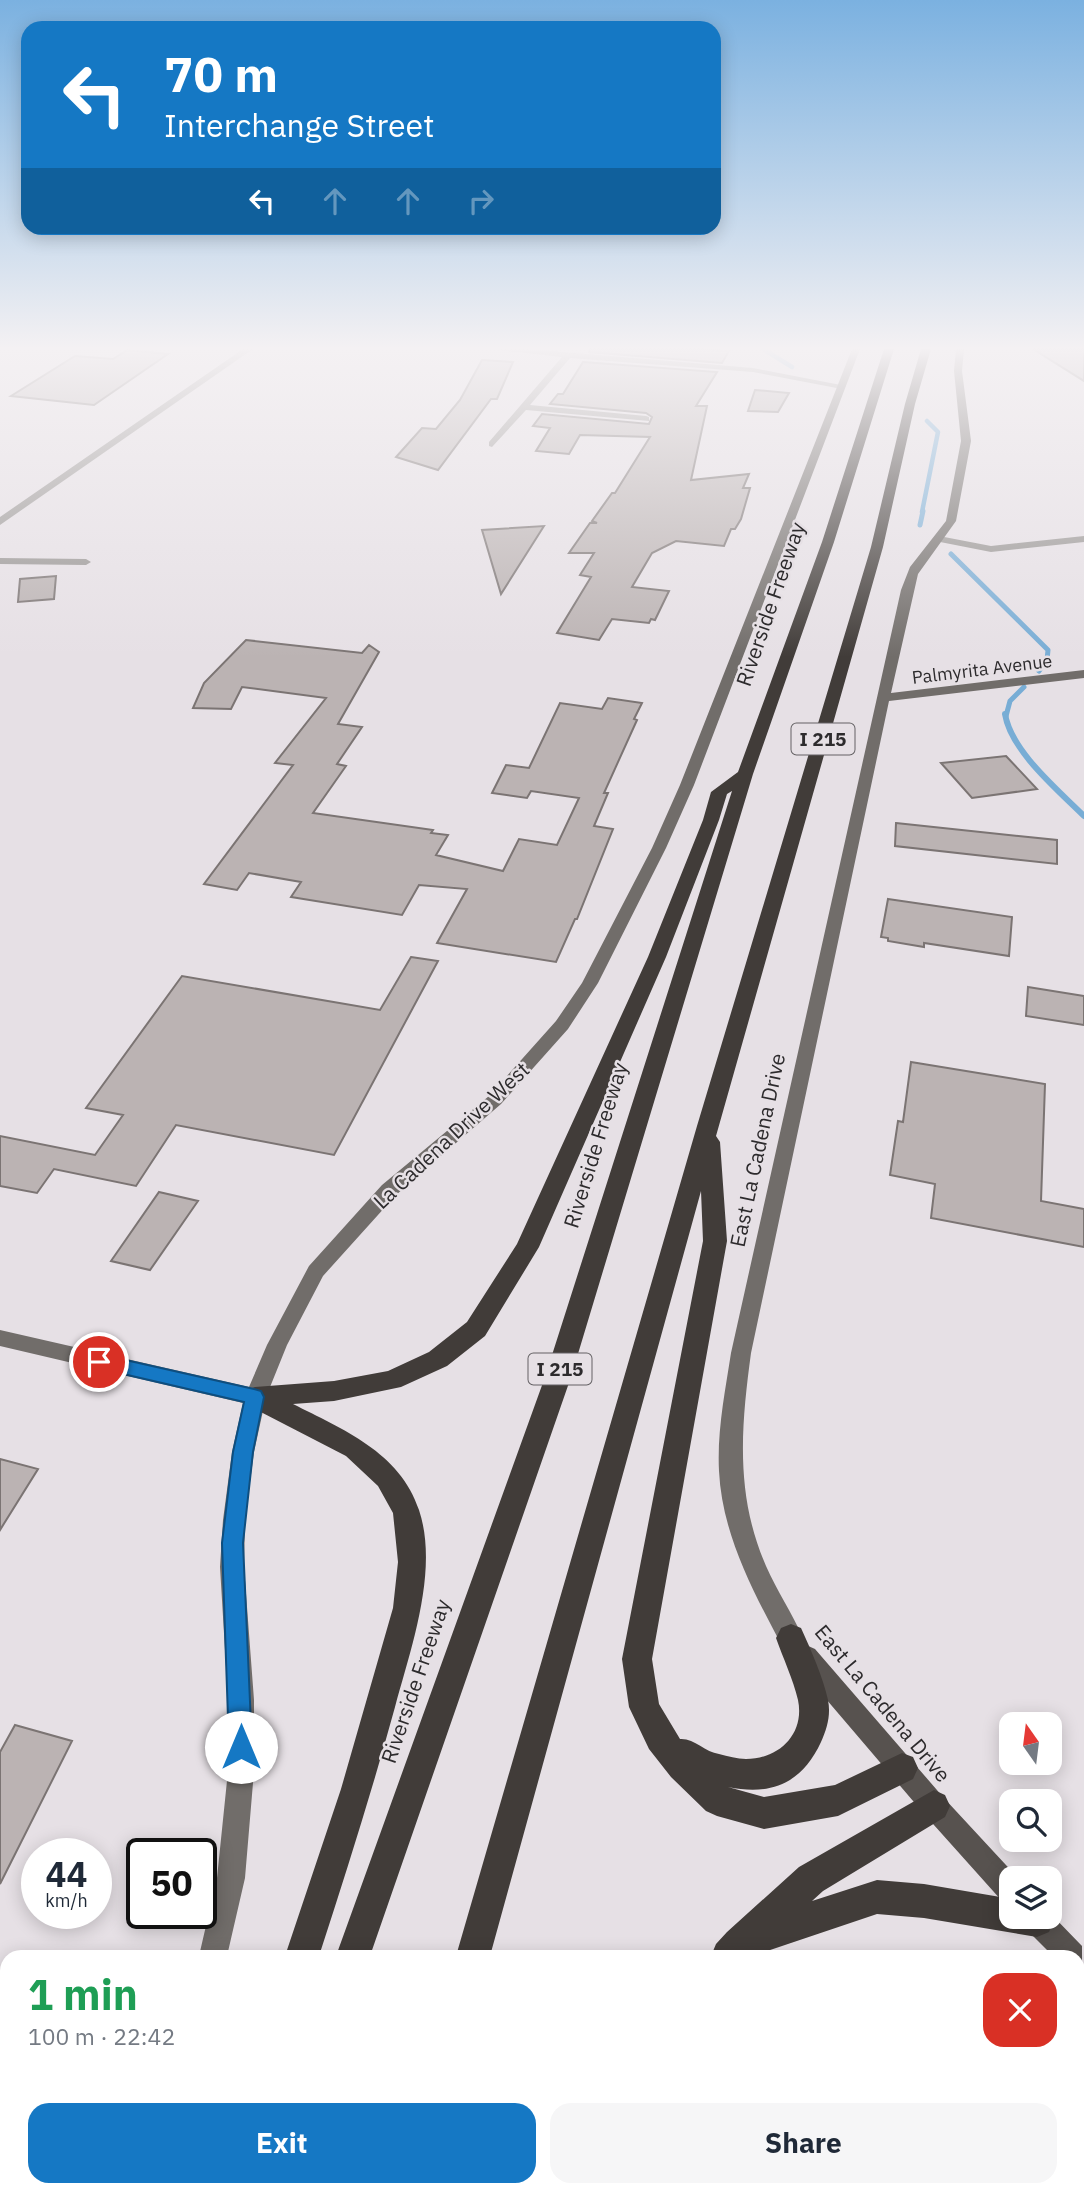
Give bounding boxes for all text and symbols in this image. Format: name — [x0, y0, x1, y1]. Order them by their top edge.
text: 70 m — [164, 42, 278, 105]
icon: left — [49, 49, 140, 140]
text: Interchange Street — [164, 104, 434, 146]
icon: left — [243, 182, 281, 220]
icon: ahead — [316, 182, 354, 220]
icon: ahead — [389, 182, 427, 220]
icon: right — [462, 182, 500, 220]
street label: Riverside Freeway — [729, 518, 811, 690]
street label: Palmyrita Avenue — [911, 649, 1054, 689]
road number: I 215 — [792, 724, 854, 754]
street label: East La Cadena Drive — [723, 1051, 791, 1249]
street label: La Cadena Drive West — [367, 1055, 535, 1215]
street label: Riverside Freeway — [557, 1058, 634, 1231]
pin — [69, 1332, 129, 1392]
icon: arrive — [80, 1343, 118, 1381]
road number: I 215 — [528, 1354, 592, 1385]
street label: Riverside Freeway — [374, 1595, 456, 1767]
street label: East La Cadena Drive — [809, 1618, 957, 1788]
position arrow — [204, 1710, 278, 1784]
north arrow — [999, 1712, 1062, 1774]
map controls — [999, 1712, 1062, 1929]
button: search — [999, 1789, 1062, 1852]
speed limit sign: 50 — [126, 1838, 217, 1929]
text: 44 — [45, 1851, 88, 1897]
button: layers — [999, 1866, 1062, 1929]
text: km/h — [45, 1889, 88, 1912]
text: 1 min — [28, 1967, 138, 2022]
button: close — [983, 1973, 1057, 2047]
text: 100 m · 22:42 — [28, 2021, 175, 2051]
button: Exit — [28, 2103, 536, 2183]
button: Share — [550, 2103, 1057, 2183]

